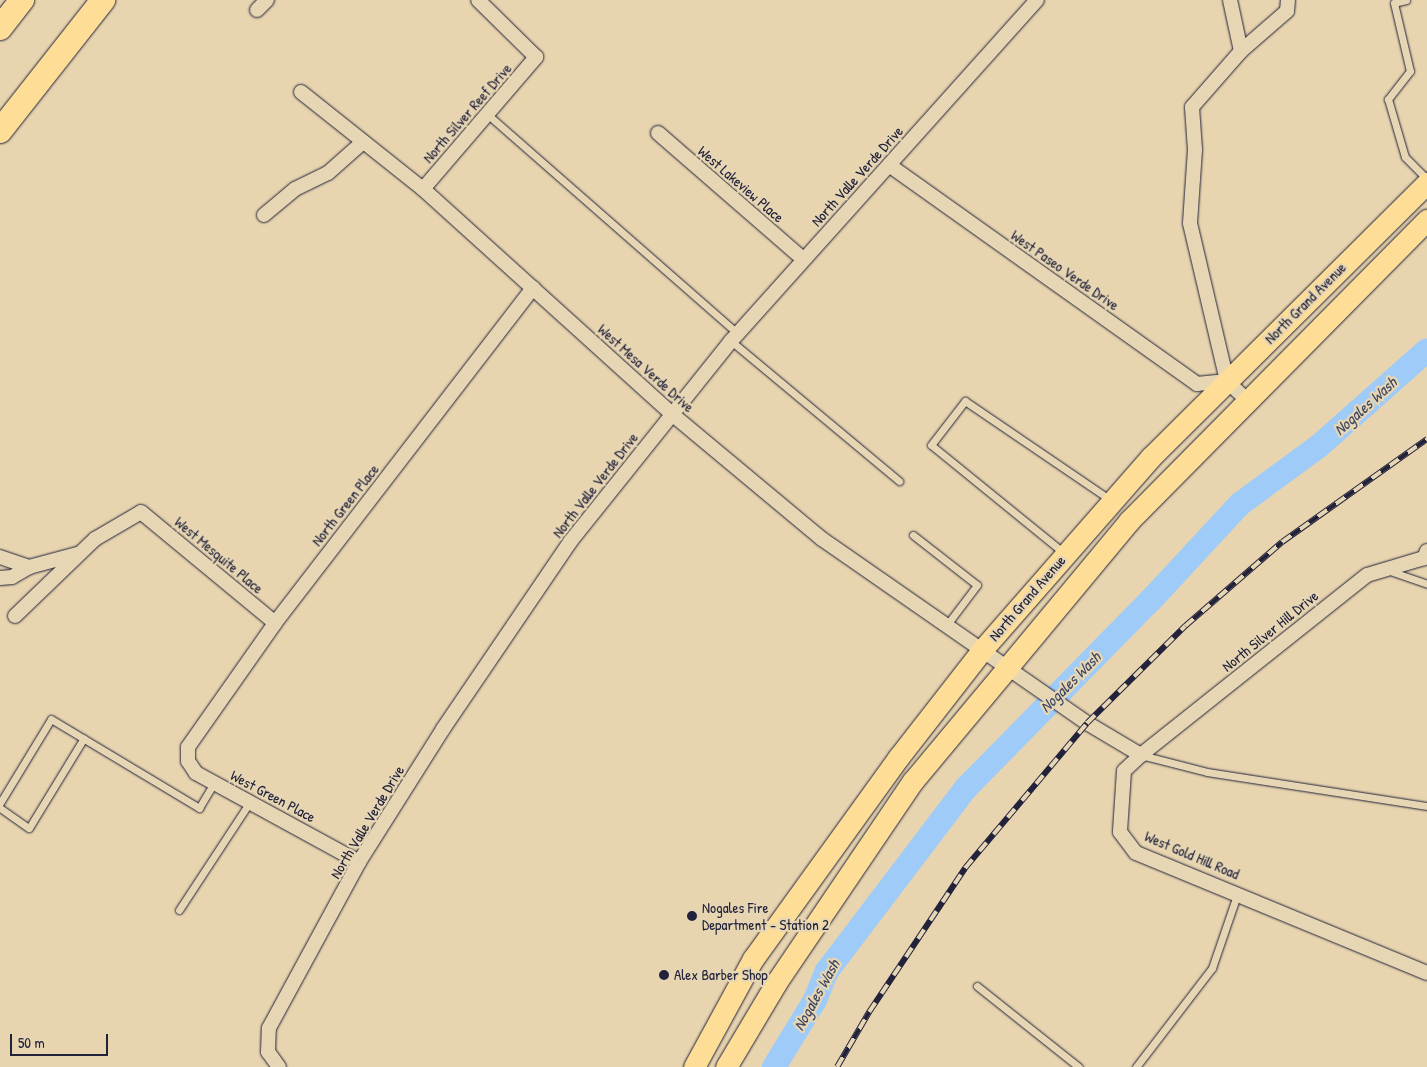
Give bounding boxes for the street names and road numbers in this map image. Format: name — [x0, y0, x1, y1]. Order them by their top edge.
street label: North Silver Reef Drive — [419, 60, 515, 166]
street label: North Valle Verde Drive — [807, 122, 907, 230]
street label: West Lakeview Place — [694, 142, 788, 226]
street label: West Paseo Verde Drive — [1008, 226, 1122, 314]
street label: North Grand Avenue — [1261, 259, 1349, 347]
street label: West Mesa Verde Drive — [594, 320, 698, 416]
street label: North Valle Verde Drive — [548, 429, 642, 541]
street label: North Green Place — [308, 461, 382, 549]
street label: West Mesquite Place — [171, 513, 267, 597]
street label: North Grand Avenue — [985, 551, 1069, 645]
street label: North Silver Hill Drive — [1218, 587, 1322, 675]
street label: North Valle Verde Drive — [326, 762, 408, 882]
street label: West Green Place — [227, 766, 319, 826]
street label: West Gold Hill Road — [1142, 827, 1242, 883]

